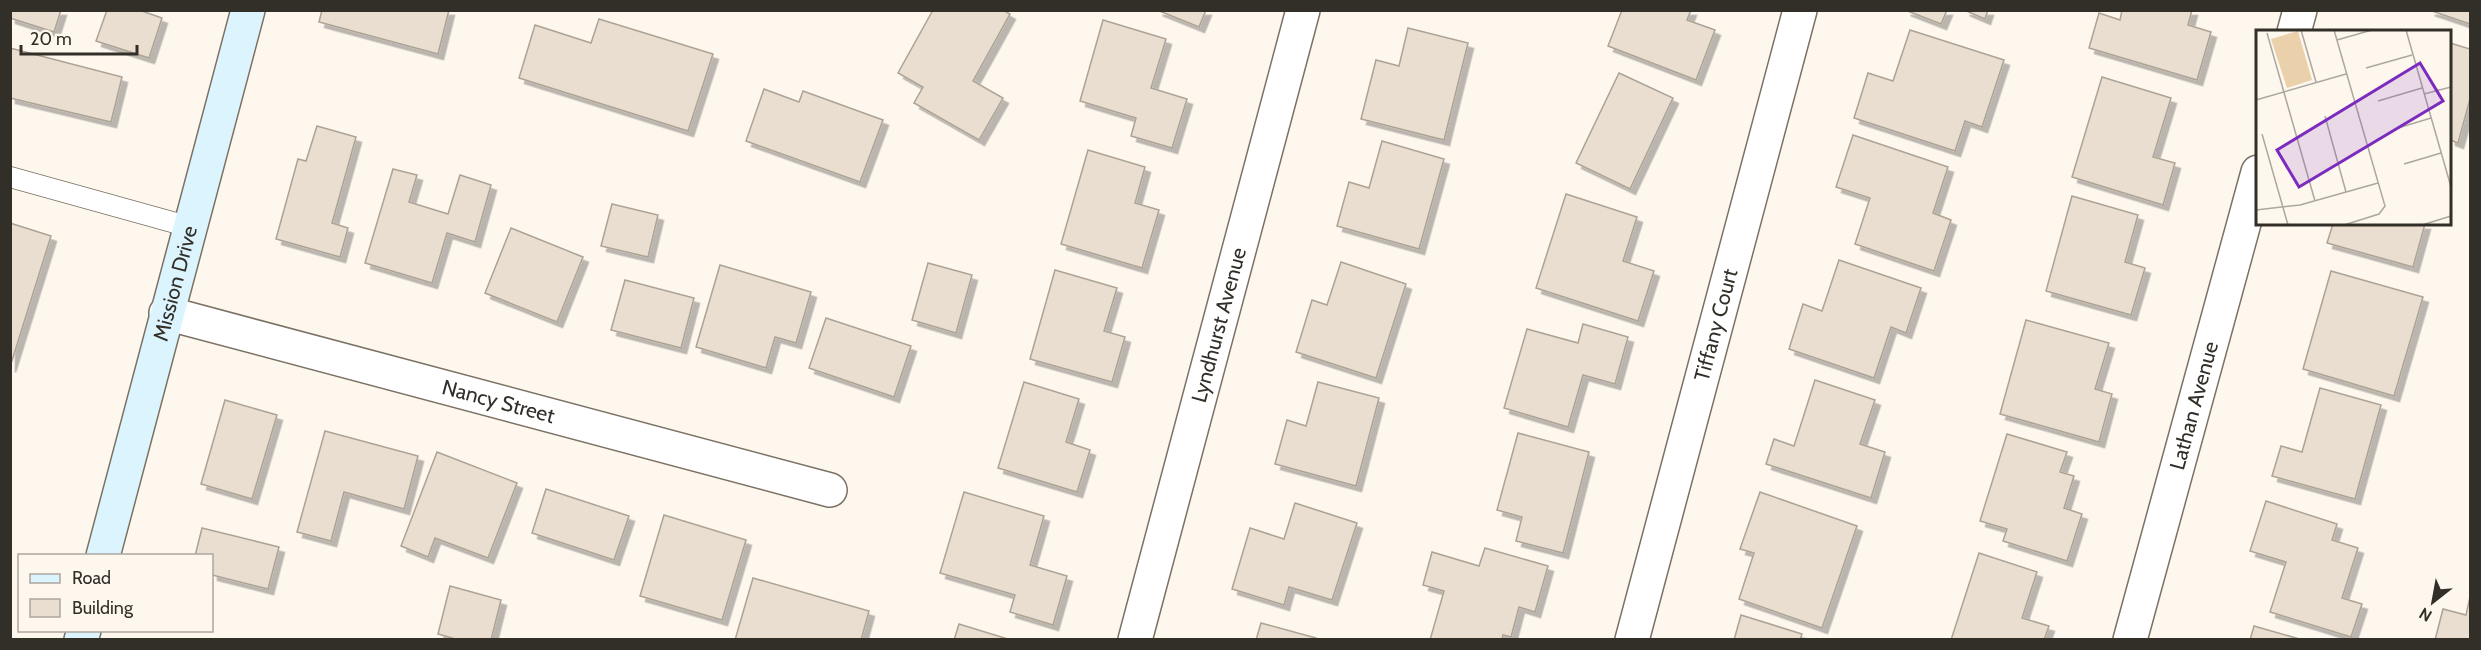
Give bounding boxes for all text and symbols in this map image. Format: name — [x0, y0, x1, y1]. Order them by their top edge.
scale bar — [21, 18, 136, 56]
text: 20 m — [30, 28, 72, 50]
inset map — [2256, 30, 2451, 225]
street label: Mission Drive — [148, 223, 202, 344]
street label: Lyndhurst Avenue — [1186, 245, 1251, 405]
street label: Tiffany Court — [1689, 266, 1742, 384]
street label: Lathan Avenue — [2164, 338, 2223, 472]
street label: Nancy Street — [440, 374, 557, 428]
legend — [18, 554, 213, 632]
text: Road — [72, 567, 111, 589]
north arrow — [2403, 572, 2463, 632]
text: Building — [72, 597, 134, 619]
text: N — [2416, 603, 2435, 625]

